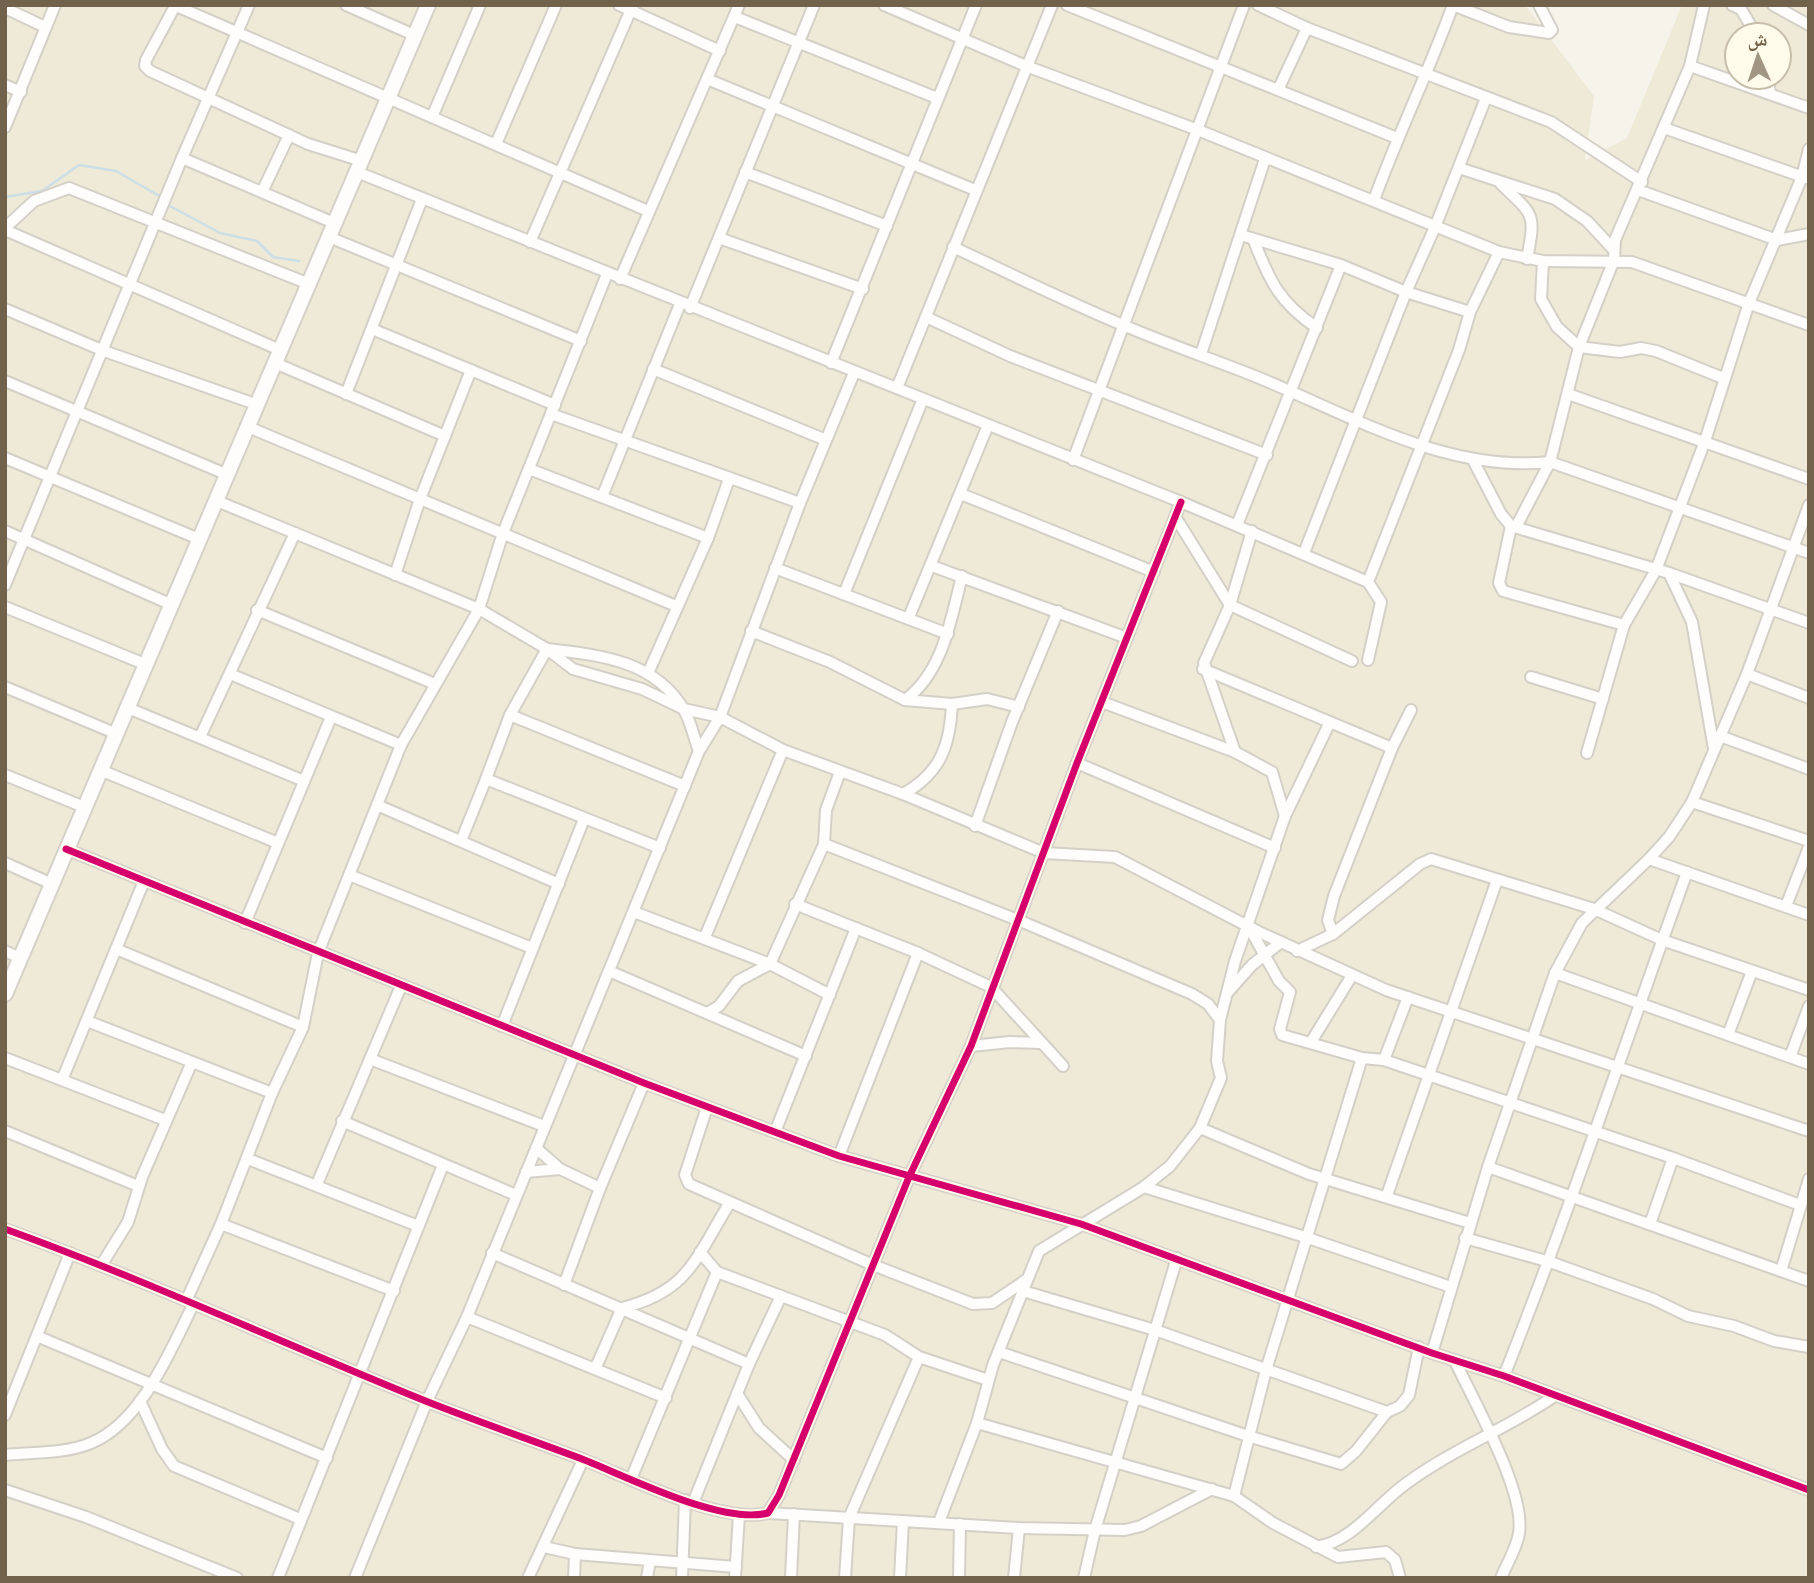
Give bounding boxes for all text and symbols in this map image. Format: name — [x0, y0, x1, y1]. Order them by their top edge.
north arrow — [1723, 21, 1793, 91]
text: ش — [1746, 27, 1768, 53]

